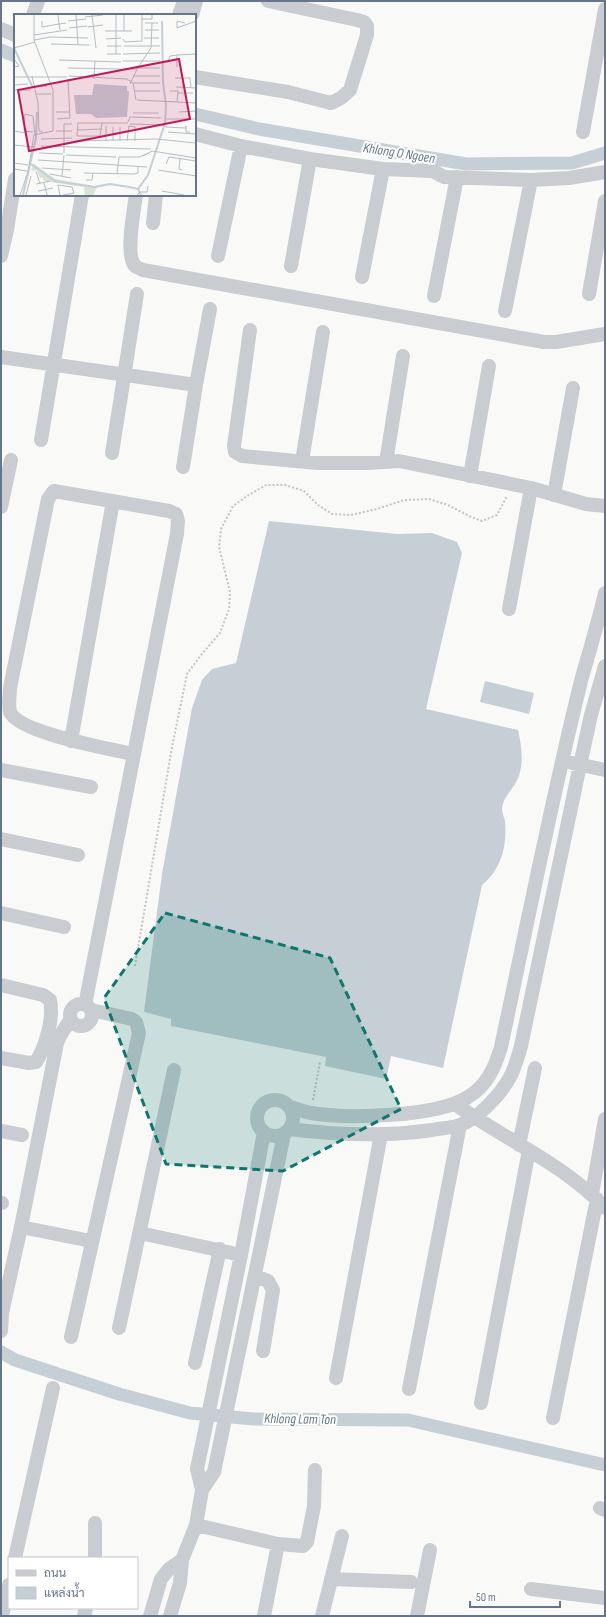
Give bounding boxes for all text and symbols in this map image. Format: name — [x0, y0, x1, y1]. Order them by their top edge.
inset map — [14, 14, 196, 196]
water label: Khlong O Ngoen — [362, 139, 436, 167]
water label: Khlong Lam Ton — [264, 1410, 336, 1428]
legend — [8, 1557, 138, 1609]
text: ถนน — [44, 1566, 67, 1581]
text: แหล่งน้ำ — [44, 1582, 84, 1601]
scale bar — [470, 1583, 560, 1609]
text: 50 m — [476, 1590, 496, 1605]

